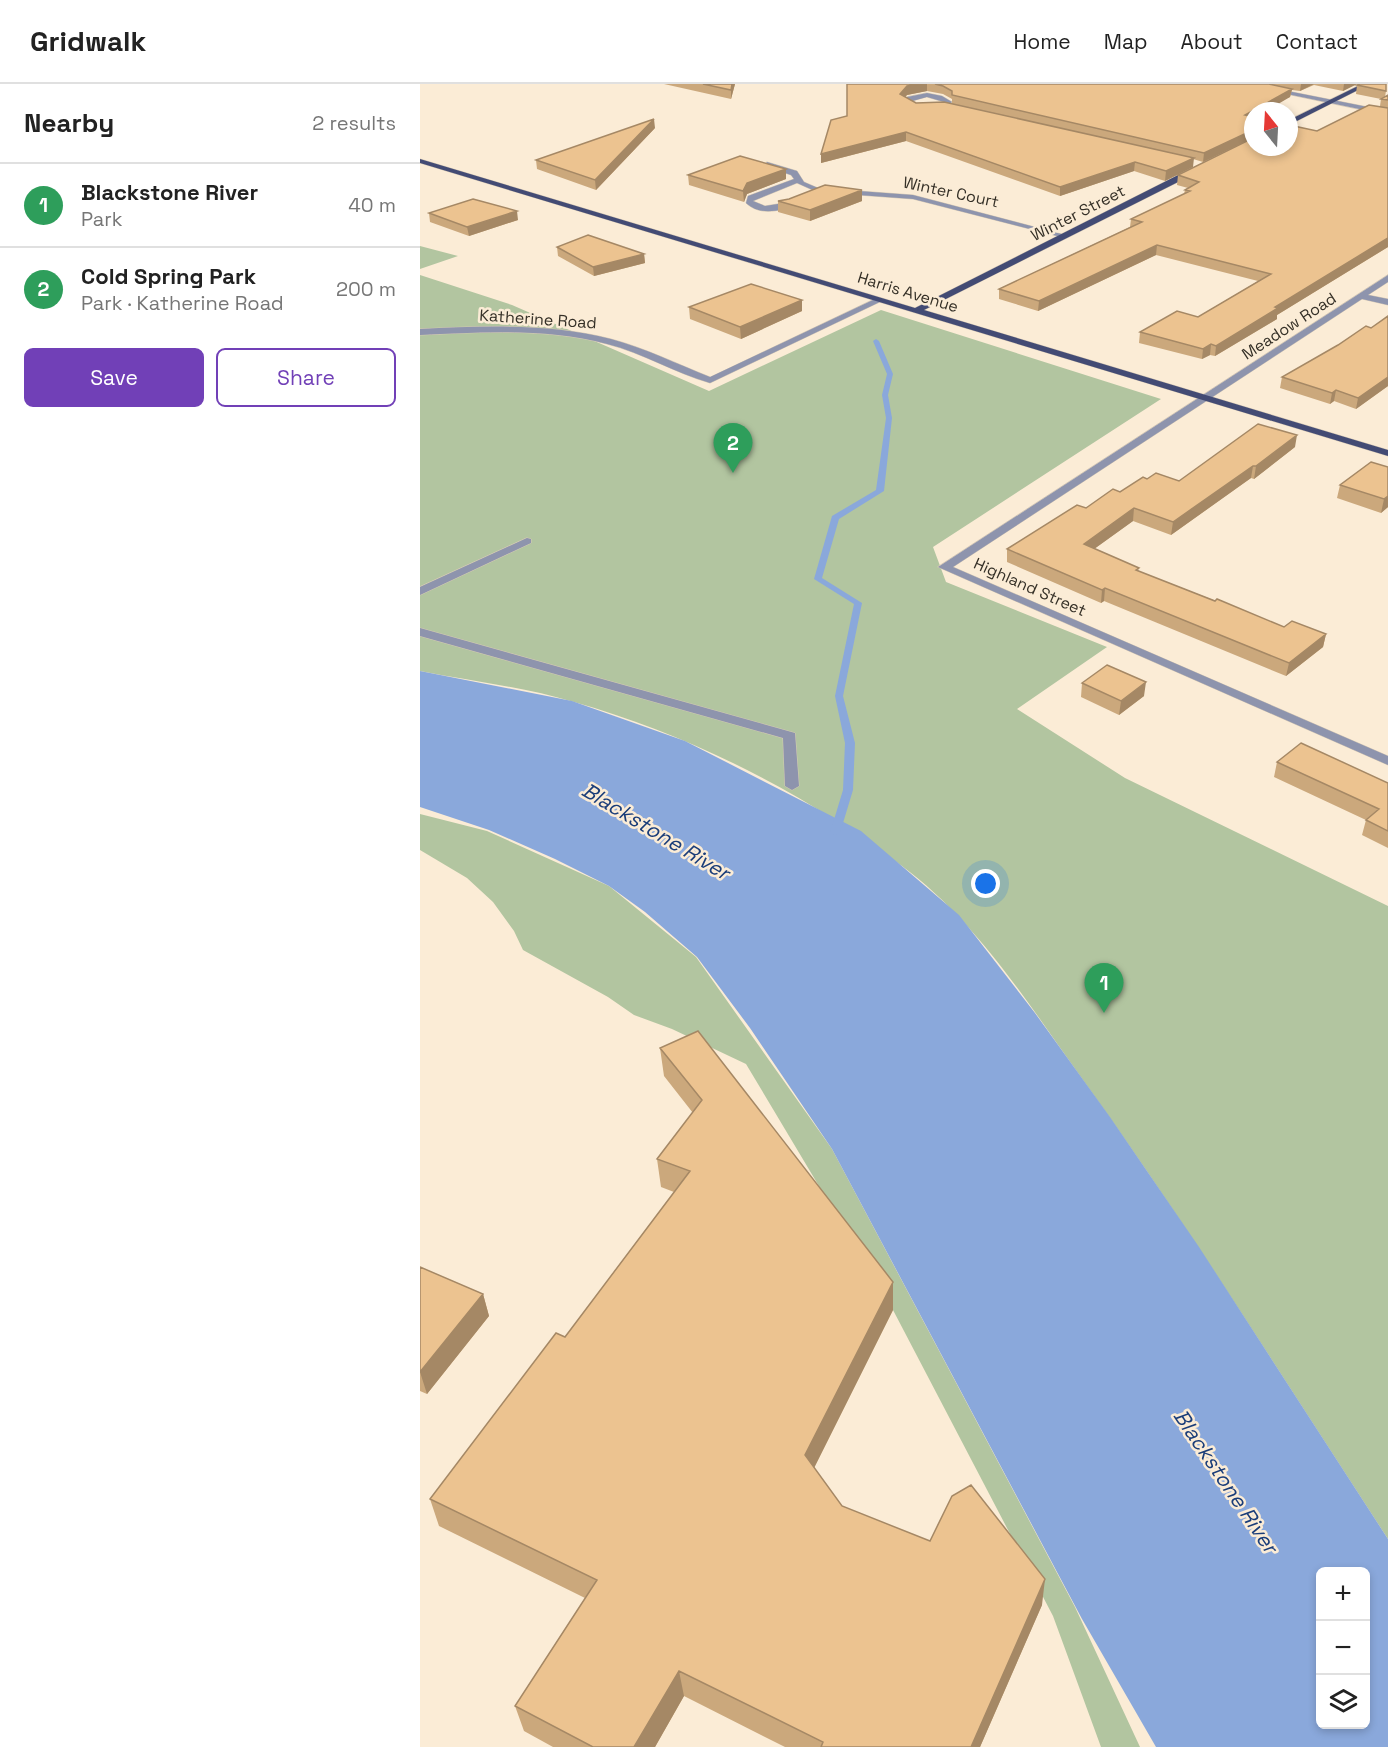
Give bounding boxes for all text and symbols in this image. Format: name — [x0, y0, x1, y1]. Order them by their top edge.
text: Gridwalk — [30, 23, 146, 59]
text: Home — [1013, 28, 1071, 55]
text: Map — [1104, 28, 1148, 55]
text: About — [1181, 28, 1243, 55]
text: Contact — [1276, 28, 1358, 55]
north arrow — [1244, 102, 1298, 156]
text: Nearby — [24, 106, 114, 140]
text: 2 results — [312, 110, 396, 136]
street label: Winter Court — [901, 172, 1001, 212]
text: Blackstone River — [81, 178, 258, 206]
street label: Winter Street — [1027, 180, 1129, 246]
text: 1 — [39, 192, 48, 218]
text: 40 m — [348, 192, 396, 218]
text: Park — [81, 206, 123, 232]
text: Cold Spring Park — [81, 262, 256, 290]
street label: Harris Avenue — [855, 267, 961, 317]
text: 2 — [38, 276, 49, 302]
text: 200 m — [336, 276, 396, 302]
street label: Meadow Road — [1238, 288, 1340, 364]
text: Park · Katherine Road — [81, 290, 284, 316]
street label: Katherine Road — [479, 304, 597, 334]
button: Save — [24, 348, 204, 407]
button: Share — [216, 348, 396, 407]
pin: 2 — [714, 424, 752, 473]
street label: Highland Street — [971, 553, 1089, 621]
water label: Blackstone River — [577, 776, 737, 887]
your location — [971, 869, 1000, 898]
pin: 1 — [1084, 964, 1124, 1013]
water label: Blackstone River — [1168, 1404, 1285, 1560]
map controls — [1316, 1567, 1370, 1729]
button: + — [1316, 1567, 1370, 1621]
button: − — [1316, 1621, 1370, 1675]
button: layers — [1316, 1675, 1370, 1729]

